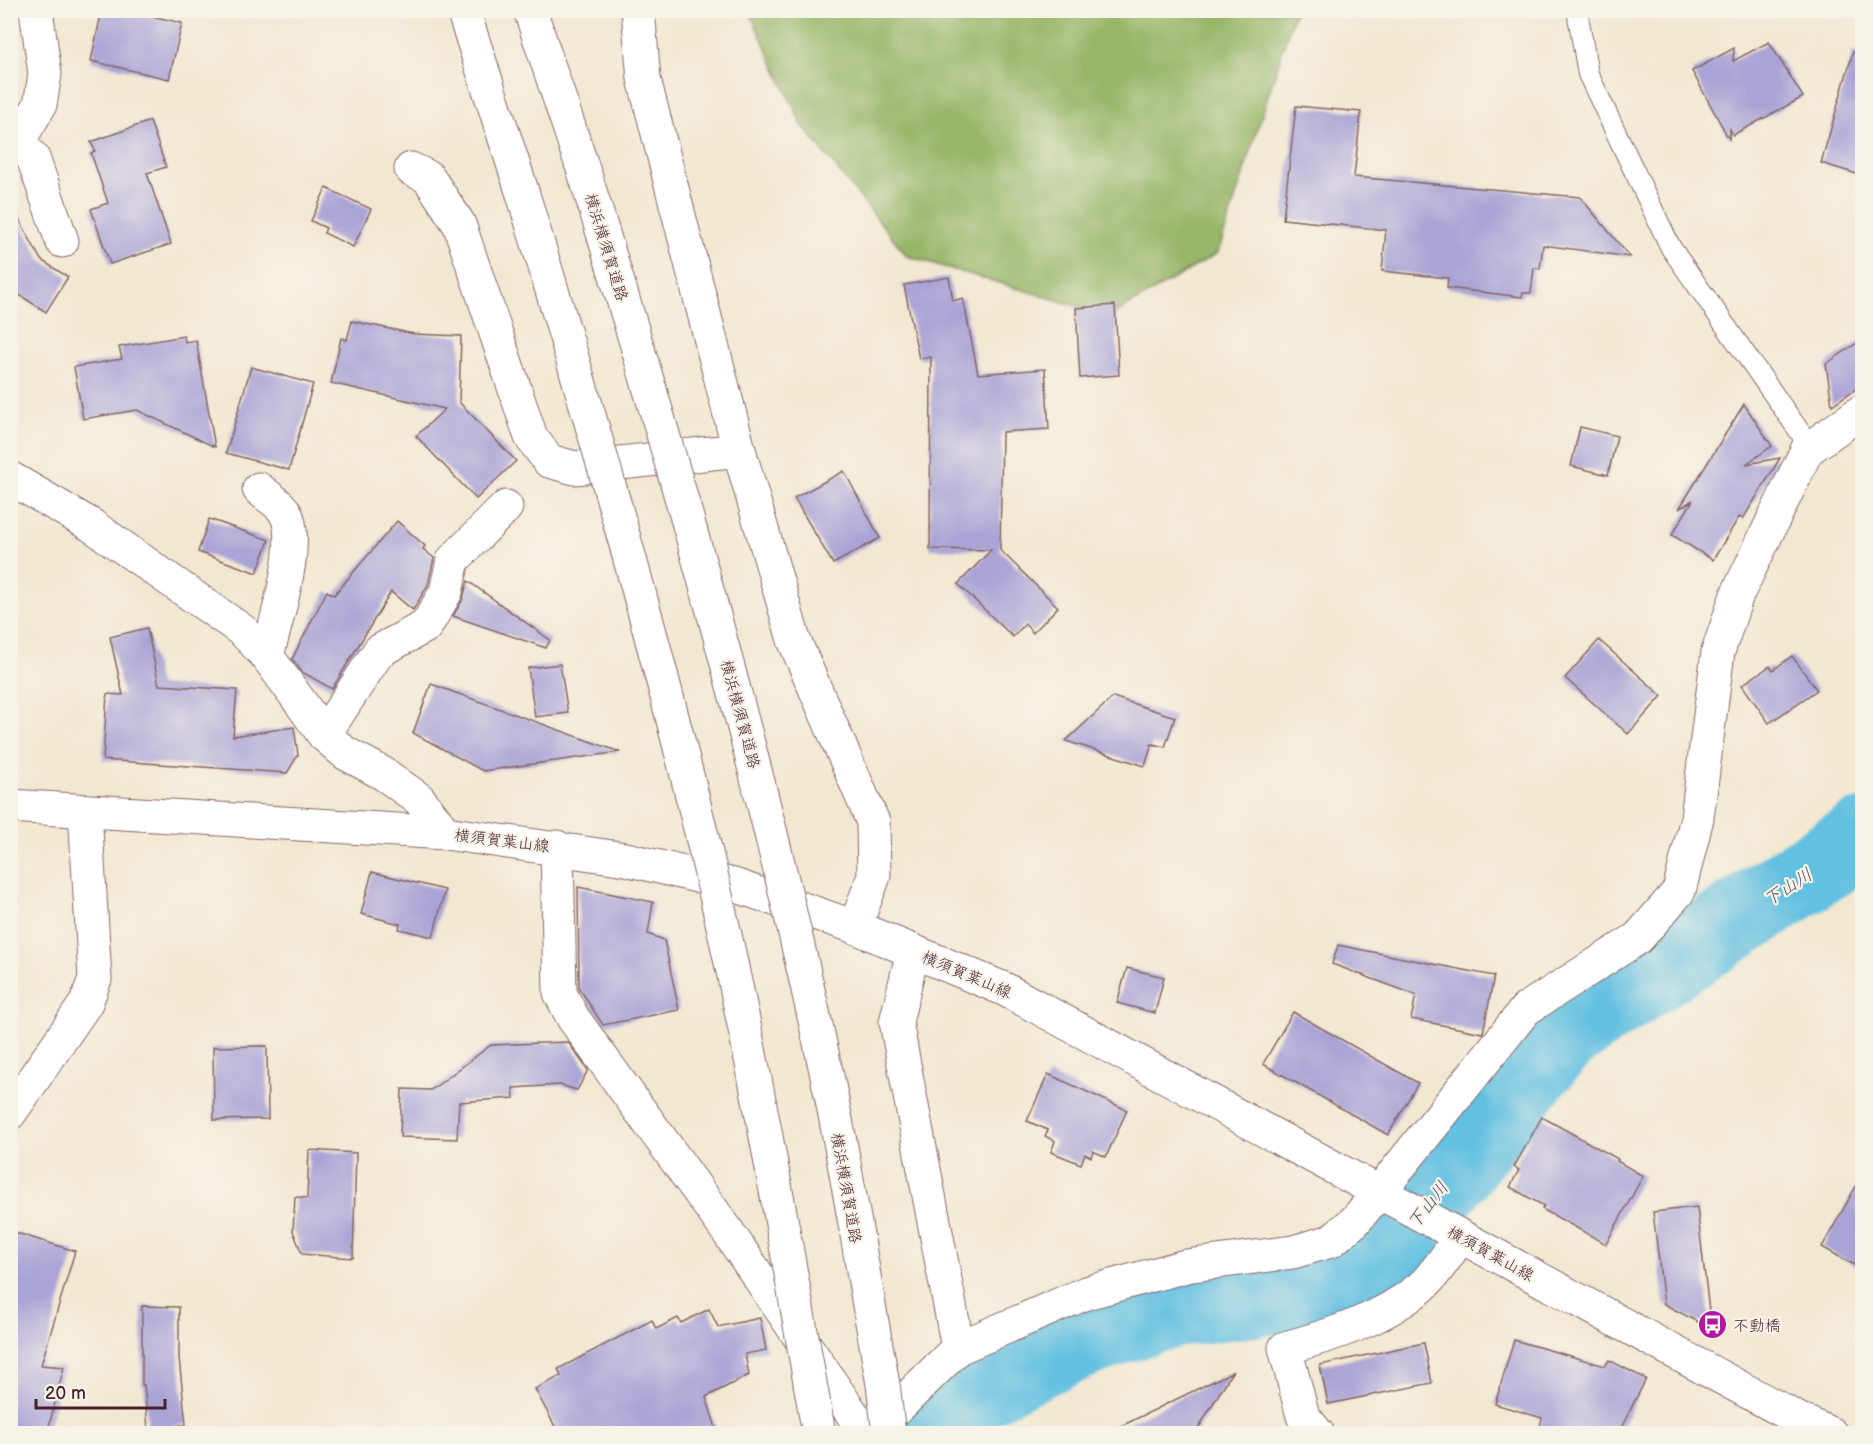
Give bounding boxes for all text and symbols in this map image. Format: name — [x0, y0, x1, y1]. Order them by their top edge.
street label: 横浜横須賀道路 — [580, 191, 631, 304]
street label: 横浜横須賀道路 — [716, 658, 763, 771]
street label: 横須賀葉山線 — [453, 826, 551, 857]
water label: 下山川 — [1760, 864, 1817, 911]
street label: 横須賀葉山線 — [919, 948, 1014, 1003]
street label: 横浜横須賀道路 — [826, 1131, 865, 1245]
water label: 下山川 — [1403, 1178, 1453, 1233]
street label: 横須賀葉山線 — [1444, 1223, 1537, 1286]
bus stop icon: 不動橋 — [1696, 1309, 1728, 1341]
place label: 不動橋 — [1733, 1317, 1781, 1336]
scale bar — [36, 1372, 165, 1410]
text: 20 m — [45, 1383, 86, 1404]

